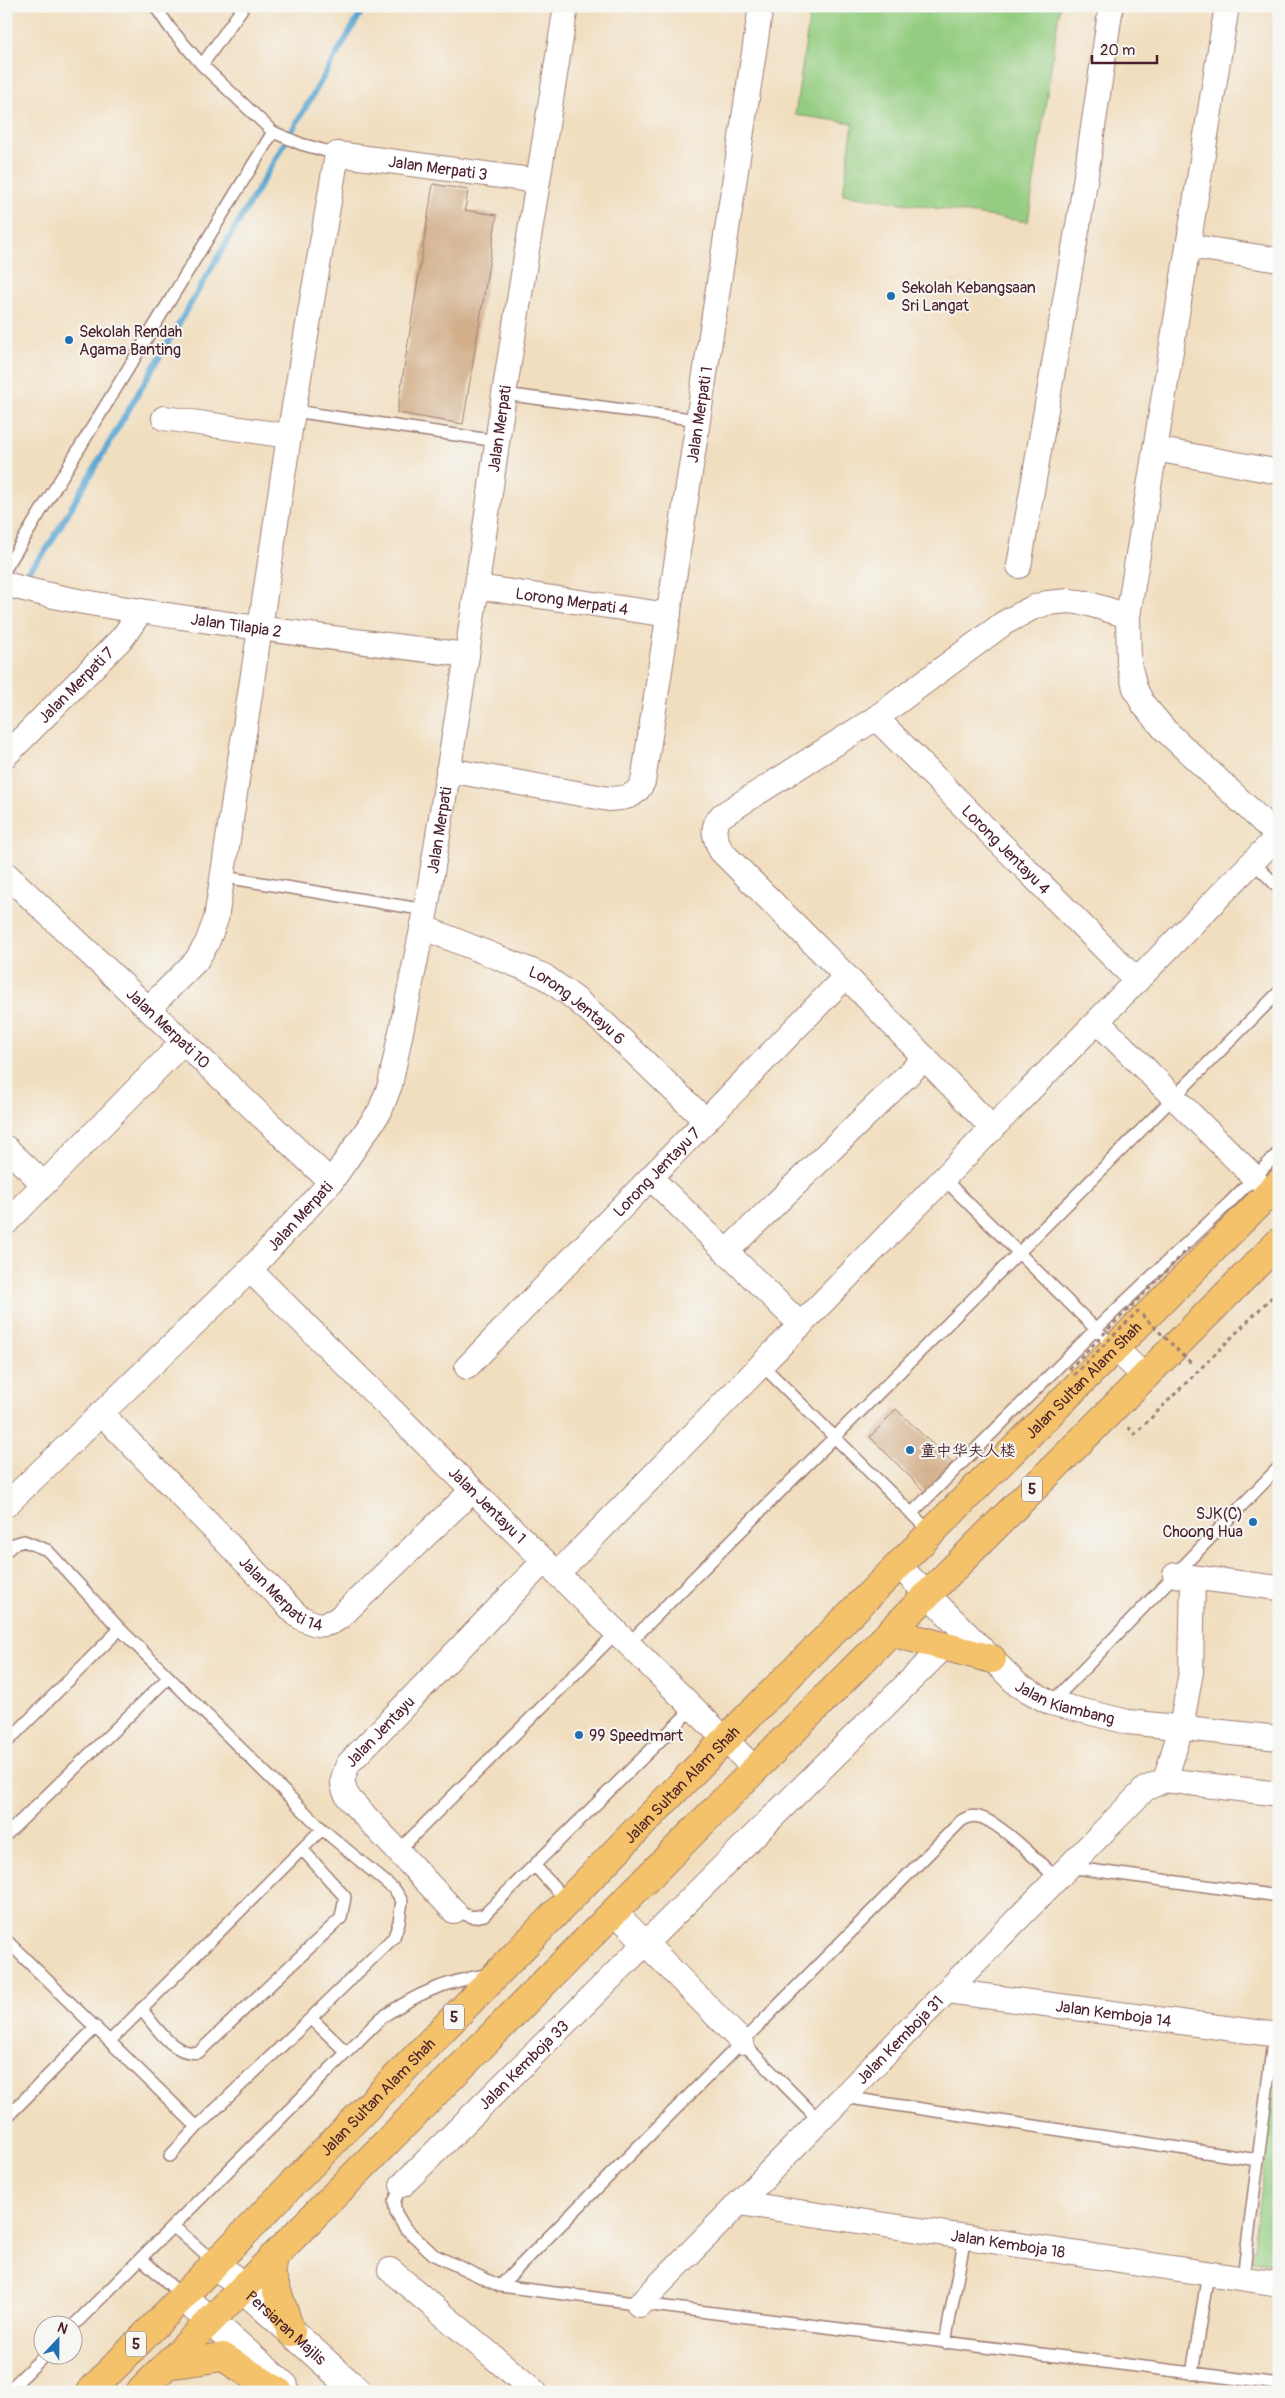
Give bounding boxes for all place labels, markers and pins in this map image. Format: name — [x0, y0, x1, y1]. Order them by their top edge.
place label: Sekolah Kebangsaan Sri Langat — [901, 278, 1036, 316]
marker: Sekolah Kebangsaan Sri Langat — [885, 290, 897, 302]
place label: Sekolah Rendah Agama Banting — [79, 322, 182, 360]
marker: Sekolah Rendah Agama Banting — [63, 334, 75, 346]
place label: 童中华夫人楼 — [920, 1441, 1016, 1461]
marker: 童中华夫人楼 — [904, 1444, 916, 1456]
place label: SJK(C) Choong Hua — [1162, 1504, 1243, 1542]
marker: SJK(C) Choong Hua — [1247, 1516, 1259, 1528]
place label: 99 Speedmart — [589, 1726, 684, 1746]
marker: 99 Speedmart — [573, 1729, 585, 1741]

